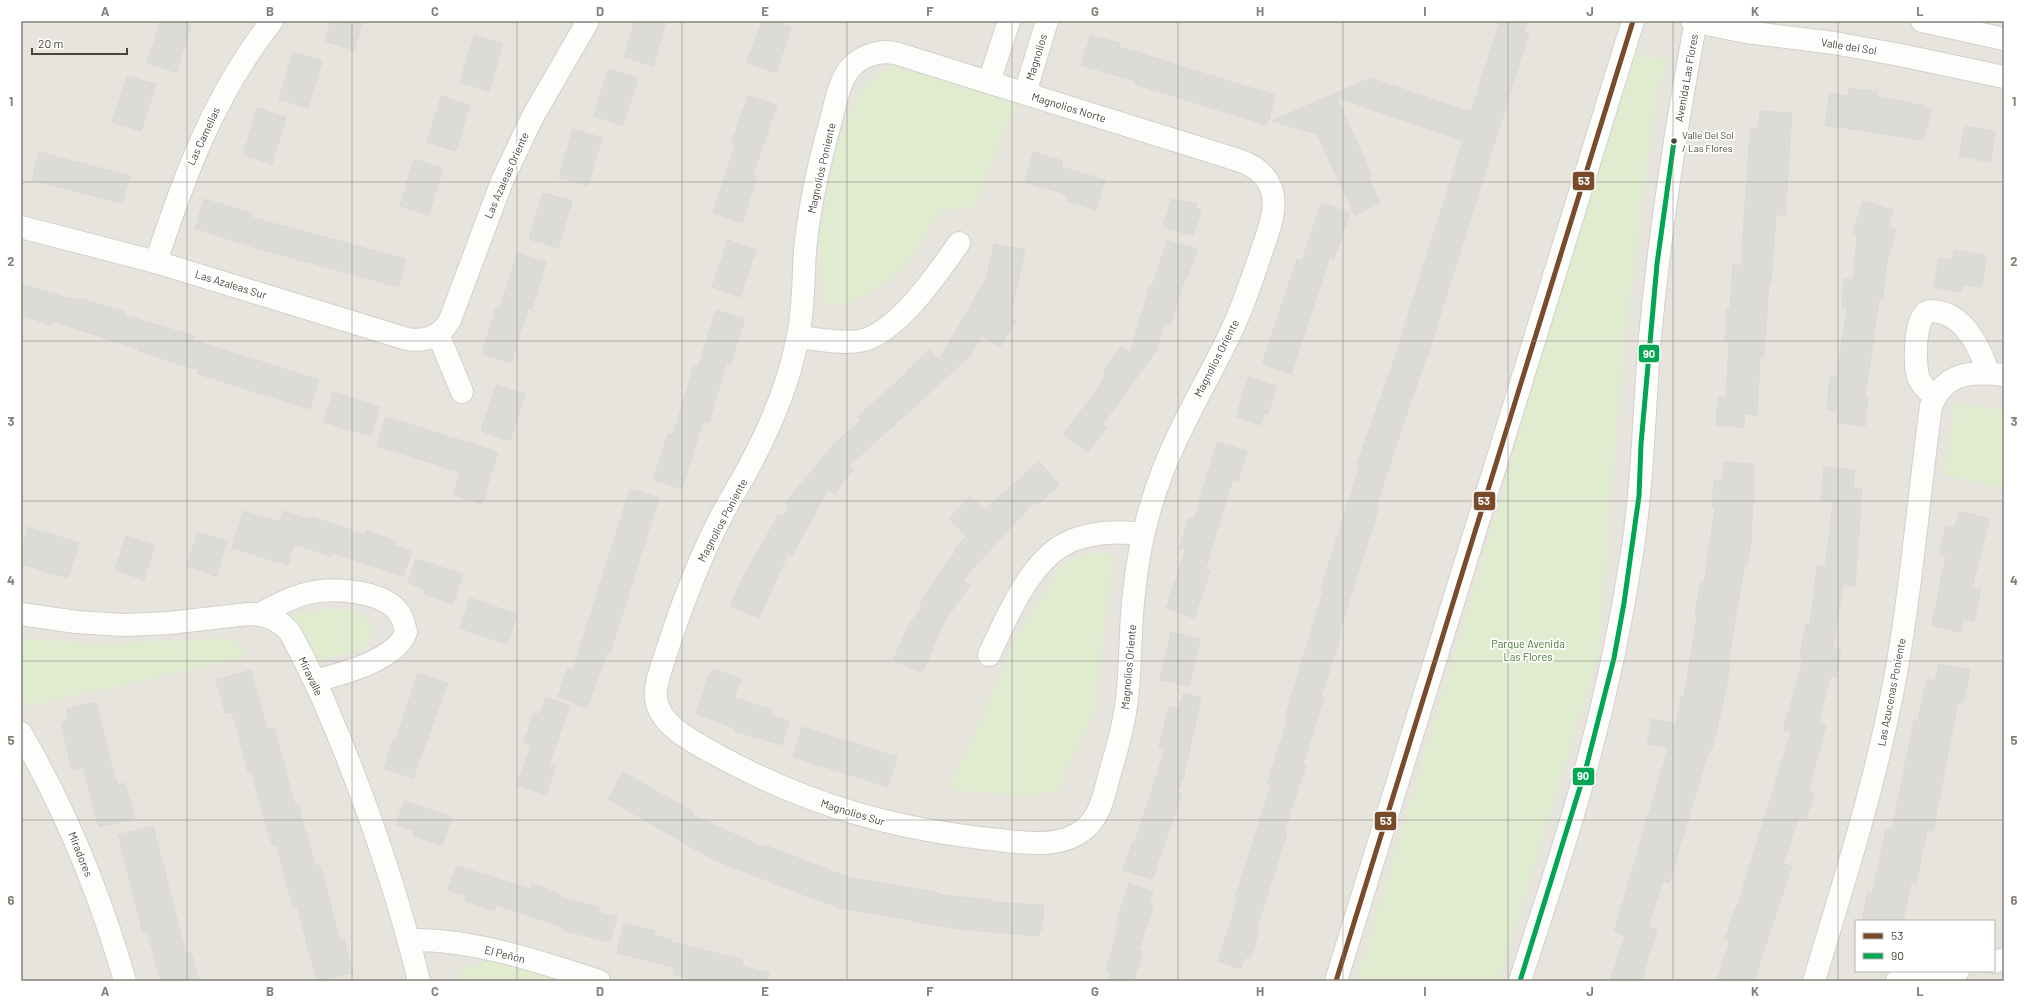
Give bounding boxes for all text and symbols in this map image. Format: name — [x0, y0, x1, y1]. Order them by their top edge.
text: A — [101, 3, 110, 19]
text: B — [266, 3, 274, 19]
text: C — [431, 3, 439, 19]
text: D — [596, 3, 604, 19]
text: E — [761, 3, 769, 19]
text: F — [926, 3, 934, 19]
text: G — [1091, 3, 1099, 19]
text: H — [1256, 3, 1264, 19]
text: I — [1423, 3, 1427, 19]
text: J — [1586, 3, 1594, 19]
text: K — [1751, 3, 1759, 19]
text: L — [1916, 3, 1924, 19]
scale bar — [32, 30, 127, 56]
street label: Magnolios — [1023, 32, 1049, 82]
street label: Avenida Las Flores — [1672, 33, 1700, 123]
street label: Valle del Sol — [1820, 35, 1878, 57]
text: 20 m — [38, 36, 64, 50]
street label: Magnolios Norte — [1030, 89, 1108, 125]
text: 1 — [9, 93, 13, 109]
text: 1 — [2012, 93, 2016, 109]
street label: Las Camelias — [184, 105, 222, 167]
street label: Magnolios Poniente — [804, 121, 838, 215]
place label: Valle Del Sol / Las Flores — [1682, 129, 1734, 154]
street label: Las Azaleas Oriente — [481, 130, 531, 220]
marker: Valle Del Sol / Las Flores — [1669, 136, 1679, 146]
line badge: 53 — [1572, 171, 1595, 191]
text: 53 — [1578, 174, 1590, 187]
text: 2 — [7, 253, 15, 269]
text: 2 — [2010, 253, 2018, 269]
street label: Las Azaleas Sur — [194, 267, 268, 301]
street label: Magnolios Oriente — [1191, 317, 1241, 399]
line badge: 90 — [1638, 344, 1660, 363]
text: 90 — [1643, 347, 1655, 360]
text: 3 — [7, 413, 15, 429]
text: 3 — [2010, 413, 2018, 429]
street label: Magnolios Poniente — [695, 476, 750, 564]
line badge: 53 — [1473, 491, 1496, 511]
text: 53 — [1478, 494, 1490, 507]
text: 4 — [7, 572, 15, 588]
text: 4 — [2010, 572, 2018, 588]
street label: Magnolios Oriente — [1118, 624, 1138, 710]
park label: Parque Avenida Las Flores — [1491, 637, 1565, 663]
street label: Las Azucenas Poniente — [1874, 637, 1908, 747]
street label: Miravalle — [296, 654, 326, 698]
text: 5 — [7, 732, 15, 748]
text: 5 — [2010, 732, 2018, 748]
line badge: 90 — [1572, 767, 1595, 786]
text: 90 — [1577, 769, 1589, 782]
street label: Magnolios Sur — [819, 796, 887, 828]
line badge: 53 — [1374, 811, 1397, 831]
text: 53 — [1380, 814, 1392, 827]
street label: Miradores — [66, 830, 96, 878]
text: 6 — [8, 892, 15, 908]
text: 6 — [2011, 892, 2018, 908]
legend — [1855, 920, 1995, 972]
text: 53 — [1891, 928, 1903, 942]
street label: El Peñón — [483, 943, 527, 965]
text: 90 — [1891, 948, 1904, 962]
text: A — [101, 983, 110, 999]
text: B — [266, 983, 274, 999]
text: C — [431, 983, 439, 999]
text: D — [596, 983, 604, 999]
text: E — [761, 983, 769, 999]
text: F — [926, 983, 934, 999]
text: G — [1091, 983, 1099, 999]
text: H — [1256, 983, 1264, 999]
text: I — [1423, 983, 1427, 999]
text: J — [1586, 983, 1594, 999]
text: K — [1751, 983, 1759, 999]
text: L — [1916, 983, 1924, 999]

